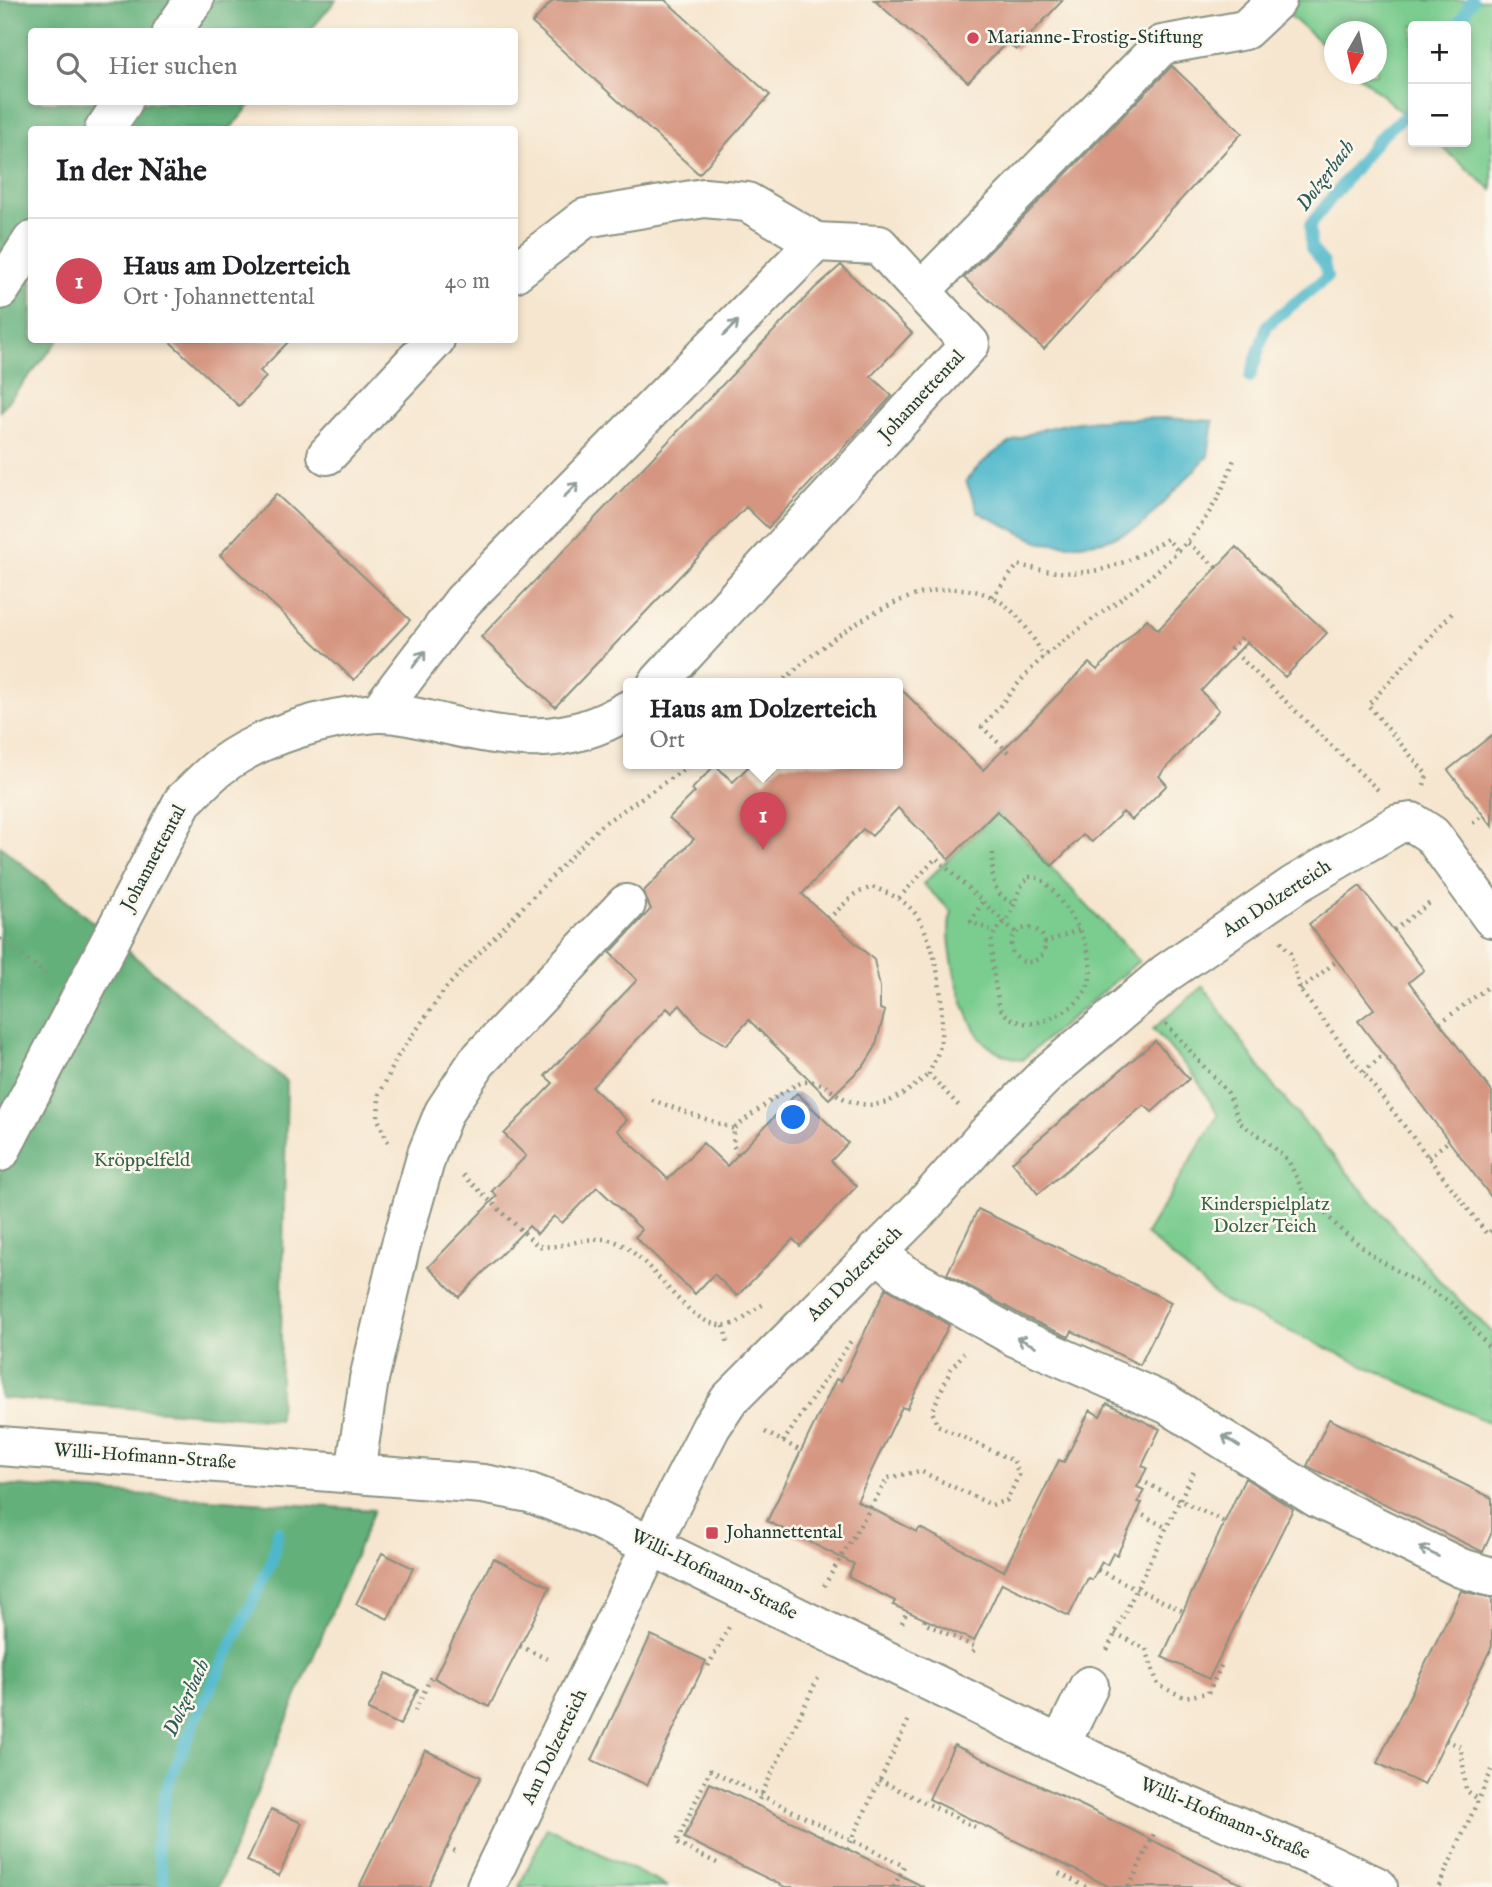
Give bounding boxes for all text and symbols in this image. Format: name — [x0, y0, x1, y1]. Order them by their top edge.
north arrow — [1324, 21, 1387, 84]
map controls — [1408, 21, 1471, 147]
button: + — [1408, 21, 1471, 84]
place label: Marianne-Frostig-Stiftung — [987, 26, 1203, 50]
search box — [28, 28, 518, 105]
marker: Marianne-Frostig-Stiftung — [965, 30, 981, 46]
icon: search — [52, 48, 90, 86]
text: Hier suchen — [108, 50, 238, 83]
button: − — [1408, 84, 1471, 147]
water label: Dolzerbach — [1291, 135, 1362, 217]
text: In der Nähe — [56, 153, 207, 191]
text: Haus am Dolzerteich — [123, 250, 350, 283]
text: 1 — [75, 267, 83, 296]
text: 40 m — [445, 267, 490, 296]
text: Ort · Johannettental — [123, 283, 314, 312]
one-way arrow — [722, 320, 739, 337]
street label: Johannettental — [872, 345, 971, 448]
one-way arrow — [563, 482, 580, 499]
one-way arrow — [411, 650, 426, 668]
popup — [623, 678, 903, 769]
text: Haus am Dolzerteich — [650, 693, 877, 726]
text: Ort — [650, 726, 685, 755]
pin: 1 — [740, 792, 786, 850]
street label: Johannettental — [115, 800, 192, 917]
street label: Am Dolzerteich — [1217, 855, 1336, 944]
your location — [776, 1100, 810, 1134]
park label: Kröppelfeld — [94, 1149, 191, 1173]
park label: Kinderspielplatz Dolzer Teich — [1200, 1193, 1330, 1239]
street label: Am Dolzerteich — [802, 1221, 908, 1327]
one-way arrow — [1016, 1335, 1038, 1348]
one-way arrow — [1221, 1434, 1241, 1448]
street label: Willi-Hofmann-Straße — [53, 1439, 237, 1475]
place label: Johannettental — [724, 1521, 843, 1545]
street label: Willi-Hofmann-Straße — [627, 1524, 802, 1626]
marker: Johannettental — [704, 1525, 720, 1541]
one-way arrow — [1419, 1545, 1440, 1559]
water label: Dolzerbach — [157, 1655, 217, 1741]
street label: Am Dolzerteich — [516, 1685, 593, 1809]
street label: Willi-Hofmann-Straße — [1136, 1772, 1314, 1866]

